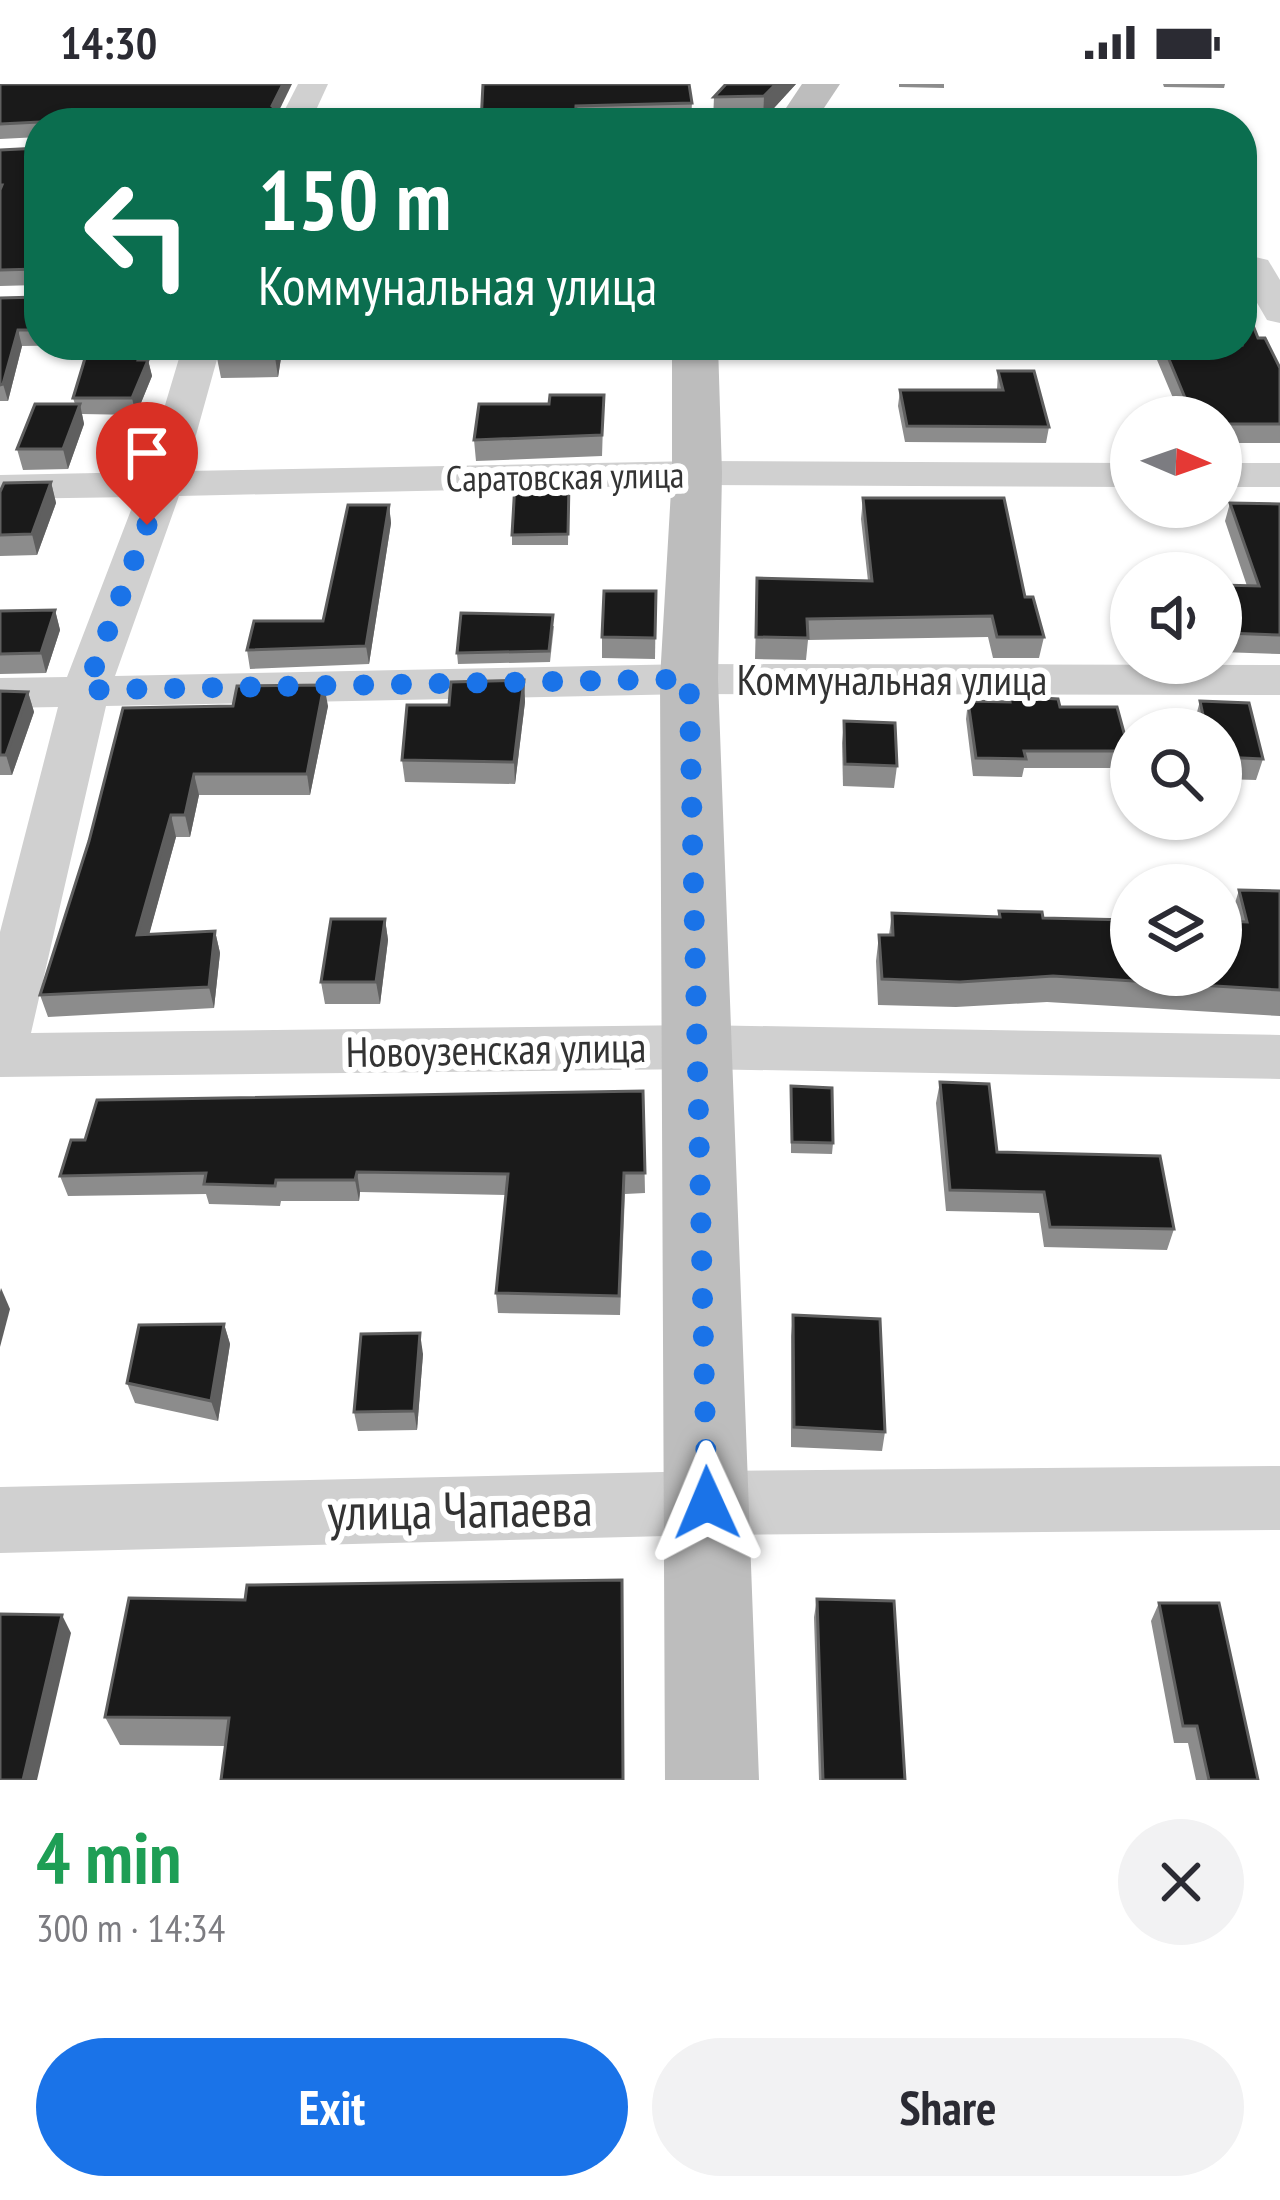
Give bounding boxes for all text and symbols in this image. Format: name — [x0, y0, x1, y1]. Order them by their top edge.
text: 14:30 — [60, 13, 157, 71]
text: 150 m — [258, 144, 451, 253]
icon: left — [60, 156, 216, 312]
text: Коммунальная улица — [258, 250, 657, 320]
north arrow — [1110, 396, 1242, 528]
map controls — [1110, 396, 1242, 996]
pin — [96, 402, 198, 525]
icon: arrive — [114, 420, 180, 486]
street label: Саратовская улица — [445, 450, 685, 502]
button: sound — [1110, 552, 1242, 684]
street label: Коммунальная улица — [737, 652, 1047, 707]
button: search — [1110, 708, 1242, 840]
button: layers — [1110, 864, 1242, 996]
street label: Новоузенская улица — [345, 1019, 647, 1079]
position arrow — [644, 1440, 770, 1566]
street label: улица Чапаева — [327, 1474, 593, 1544]
text: 4 min — [36, 1810, 181, 1903]
button: close — [1118, 1819, 1244, 1945]
text: 300 m · 14:34 — [36, 1902, 225, 1953]
button: Exit — [36, 2038, 628, 2176]
button: Share — [652, 2038, 1244, 2176]

